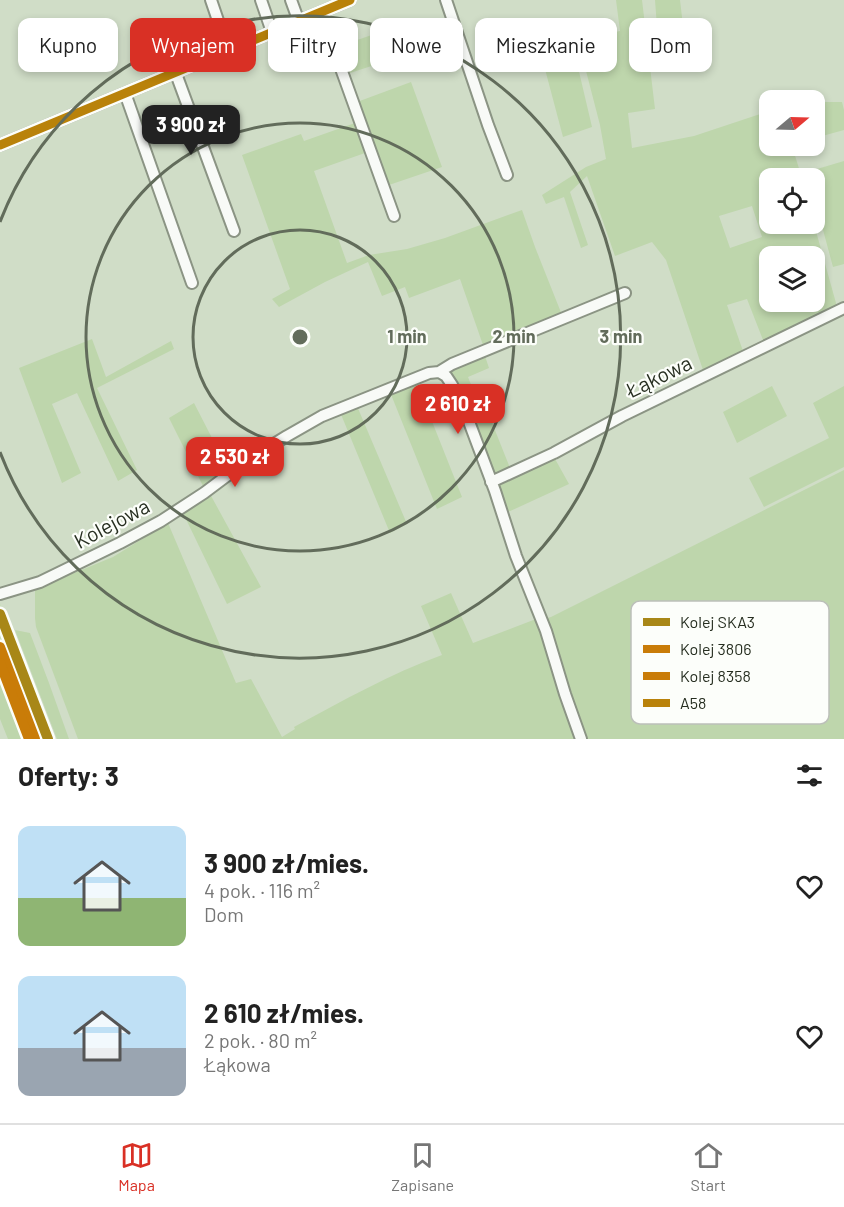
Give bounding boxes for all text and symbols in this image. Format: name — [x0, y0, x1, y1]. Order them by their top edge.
chip: Kupno — [18, 18, 118, 72]
chip: Wynajem — [130, 18, 256, 72]
chip: Filtry — [268, 18, 358, 72]
chip: Nowe — [370, 18, 463, 72]
chip: Mieszkanie — [475, 18, 617, 72]
chip: Dom — [629, 18, 712, 72]
north arrow — [759, 90, 825, 156]
map controls — [759, 90, 825, 312]
pin: 3 900 zł — [129, 105, 253, 156]
text: 3 900 zł — [156, 112, 226, 136]
button: locate — [759, 168, 825, 234]
button: layers — [759, 246, 825, 312]
text: 1 min — [387, 325, 427, 347]
text: 2 min — [492, 325, 536, 347]
text: 3 min — [600, 325, 642, 347]
centre of rings — [290, 327, 310, 347]
street label: Łąkowa — [620, 349, 695, 403]
pin: 2 610 zł — [396, 384, 520, 435]
text: 2 610 zł — [425, 391, 491, 415]
pin: 2 530 zł — [173, 437, 297, 488]
text: 2 530 zł — [200, 444, 270, 468]
street label: Kolejowa — [69, 492, 153, 553]
legend — [631, 601, 829, 724]
text: Kolej SKA3 — [680, 612, 755, 631]
text: Kolej 3806 — [680, 639, 751, 658]
text: Kolej 8358 — [680, 666, 751, 685]
text: A58 — [680, 693, 706, 712]
icon: filters — [793, 759, 826, 792]
text: Oferty: 3 — [18, 760, 119, 791]
text: 3 900 zł/mies. — [204, 847, 369, 878]
icon: home — [66, 850, 138, 922]
icon: heart — [793, 870, 826, 903]
text: 4 pok. · 116 m² — [204, 878, 320, 902]
text: Dom — [204, 902, 244, 926]
text: 2 610 zł/mies. — [204, 997, 364, 1028]
icon: home — [66, 1000, 138, 1072]
icon: heart — [793, 1020, 826, 1053]
text: 2 pok. · 80 m² — [204, 1028, 317, 1052]
text: Łąkowa — [204, 1052, 271, 1076]
tab: Mapa — [118, 1139, 155, 1194]
tab: Zapisane — [391, 1139, 454, 1194]
tab: Start — [691, 1139, 726, 1194]

